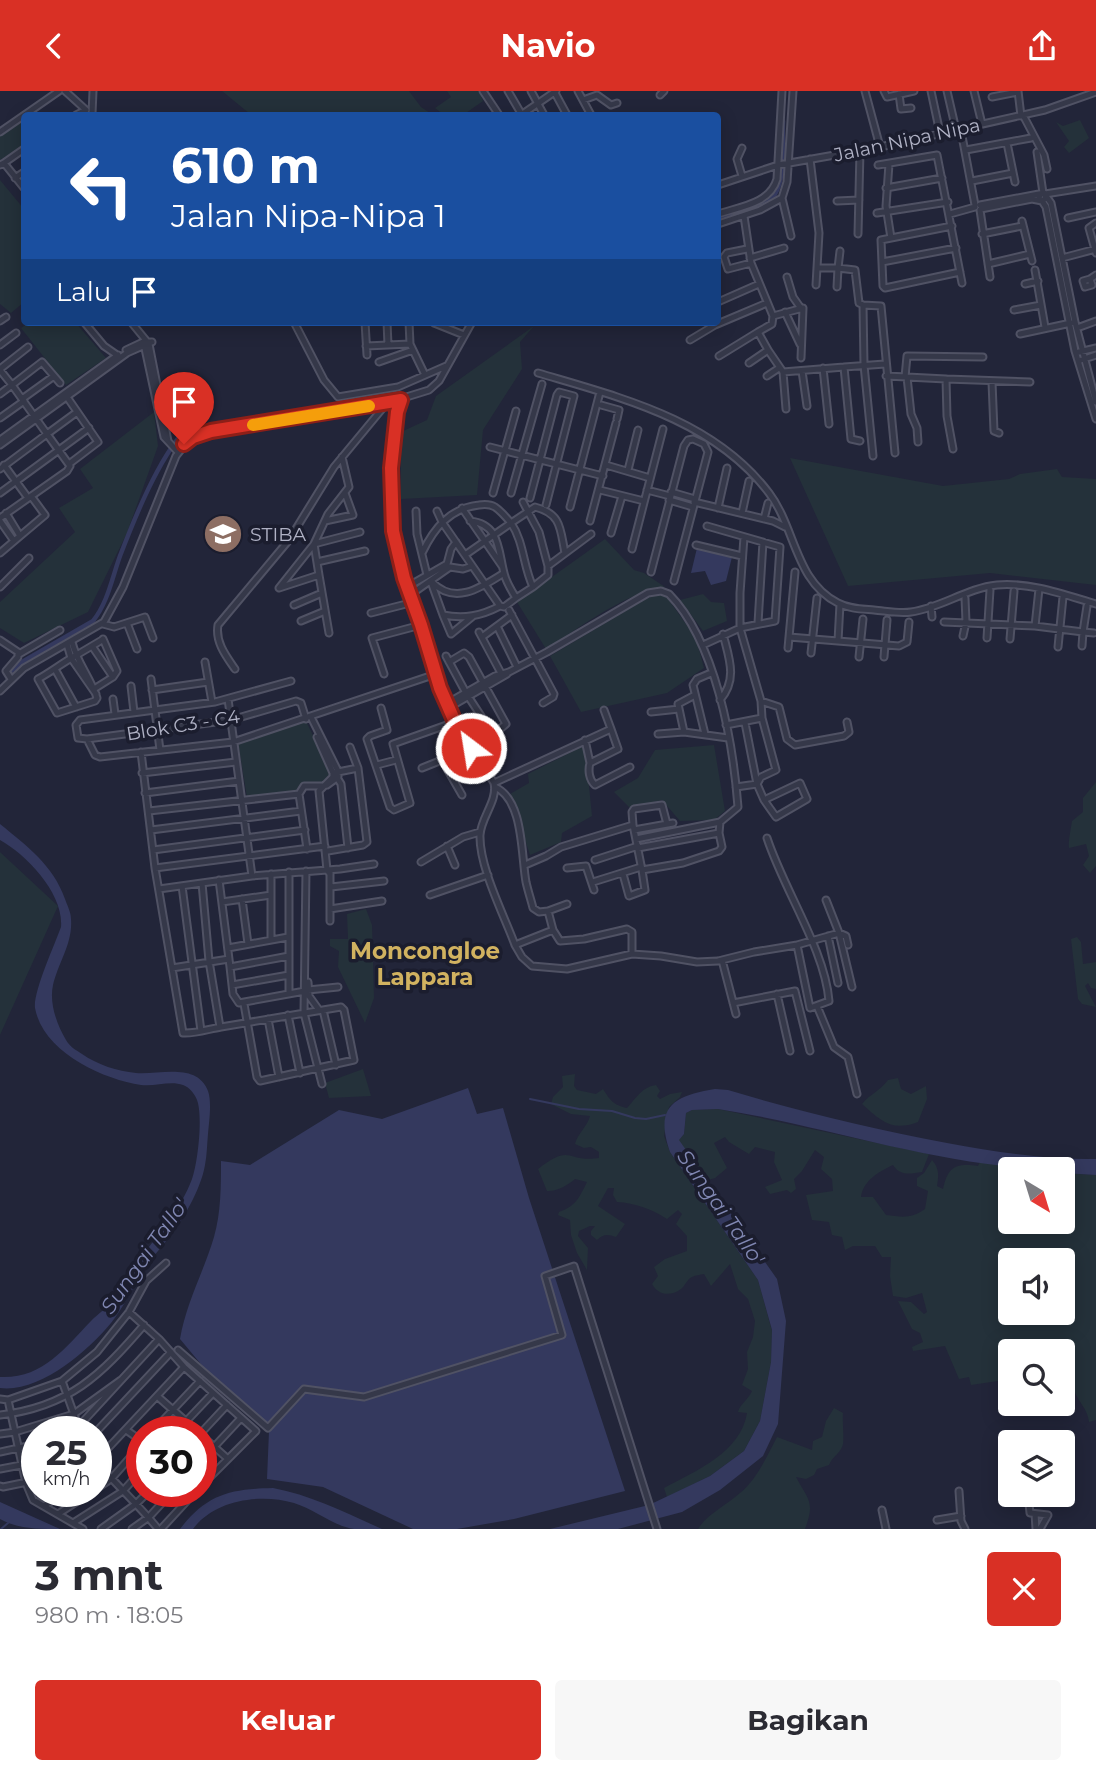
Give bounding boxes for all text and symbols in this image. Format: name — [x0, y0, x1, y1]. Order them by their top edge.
text: Navio — [500, 26, 596, 65]
icon: back — [35, 27, 73, 65]
icon: share — [1023, 27, 1061, 65]
street label: Jalan Nipa Nipa — [831, 113, 982, 167]
text: 610 m — [171, 136, 320, 195]
icon: left — [56, 140, 147, 231]
text: Jalan Nipa-Nipa 1 — [171, 196, 446, 235]
icon: arrive — [125, 273, 163, 311]
text: Lalu — [56, 276, 111, 308]
pin — [154, 372, 214, 444]
icon: arrive — [165, 383, 203, 421]
school or university icon: STIBA — [202, 513, 244, 555]
place label: STIBA — [250, 523, 306, 546]
street label: Blok C3 - C4 — [125, 705, 242, 745]
position arrow — [434, 711, 508, 785]
district label: Moncongloe Lappara — [350, 937, 500, 991]
water label: Sungai Tallo' — [672, 1145, 770, 1270]
north arrow — [998, 1157, 1074, 1234]
map controls — [998, 1157, 1075, 1507]
water label: Sungai Tallo' — [95, 1193, 193, 1318]
button: sound — [998, 1248, 1075, 1325]
button: search — [998, 1339, 1075, 1416]
speed limit sign: 30 — [126, 1416, 217, 1507]
button: layers — [998, 1430, 1075, 1507]
text: 25 — [46, 1431, 87, 1474]
text: km/h — [42, 1468, 91, 1490]
text: 3 mnt — [35, 1549, 163, 1601]
button: close — [987, 1552, 1061, 1626]
text: 980 m · 18:05 — [35, 1601, 183, 1629]
button: Keluar — [35, 1680, 541, 1760]
button: Bagikan — [555, 1680, 1061, 1760]

